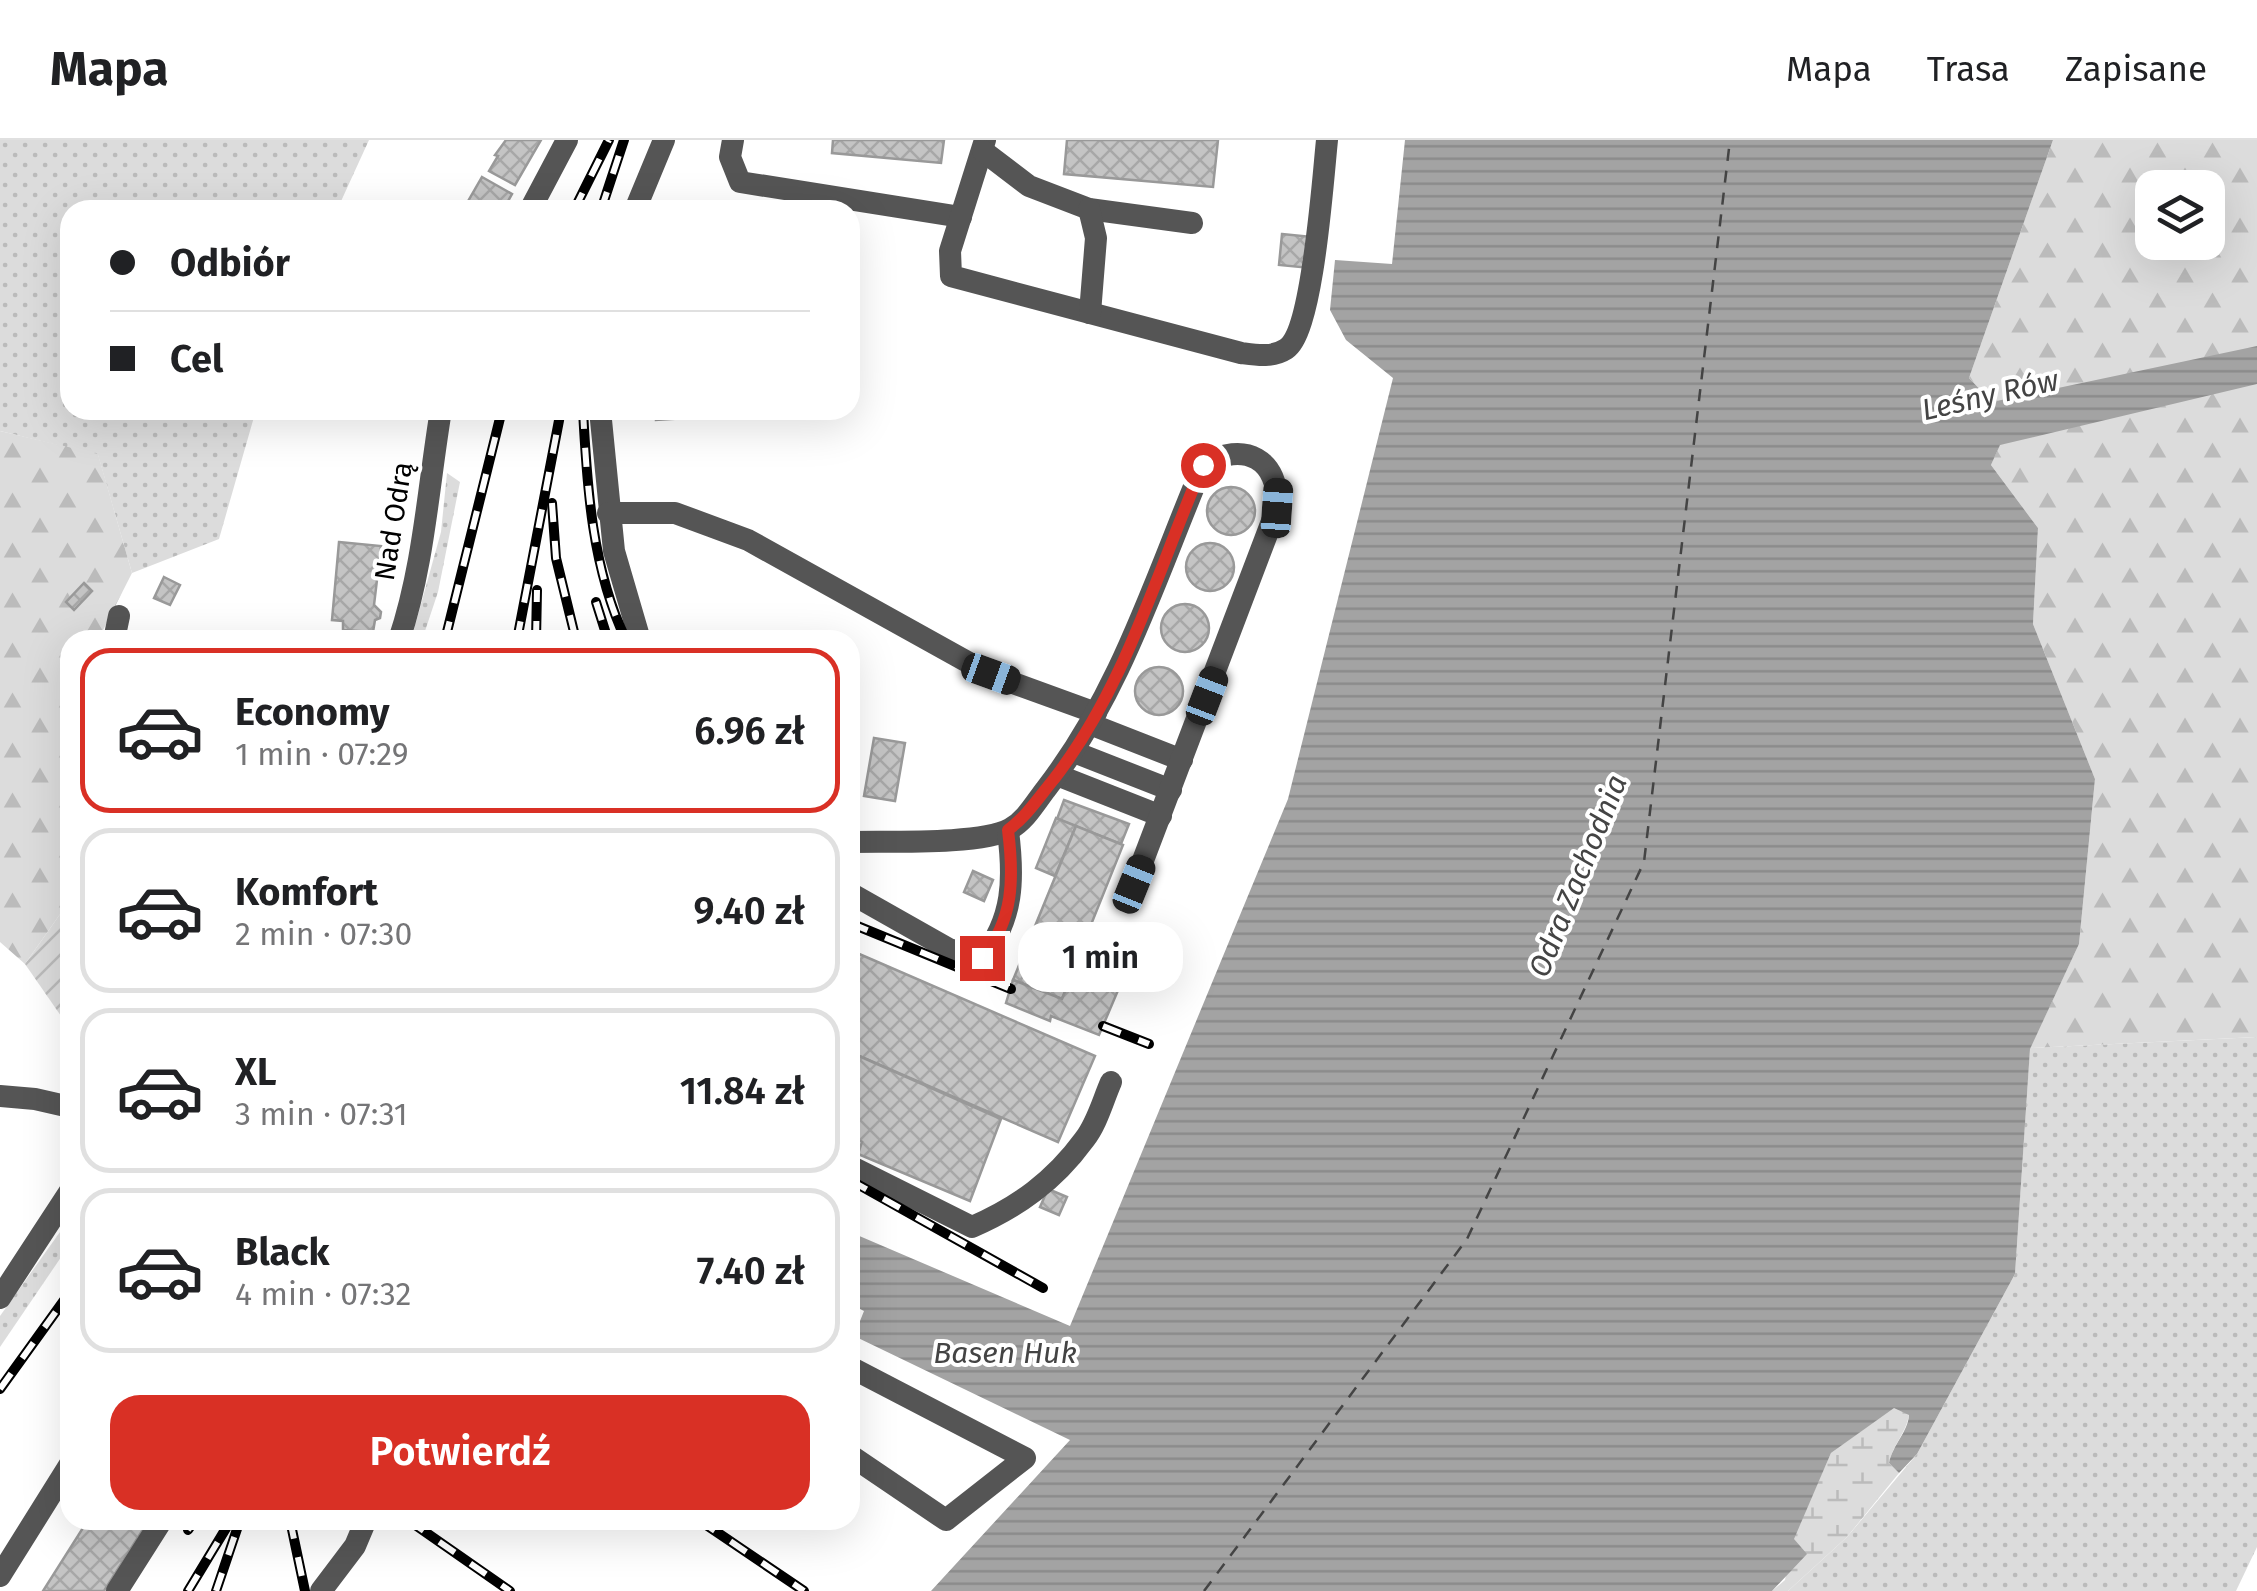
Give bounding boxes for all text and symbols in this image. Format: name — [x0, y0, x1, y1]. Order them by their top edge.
text: Mapa — [50, 40, 169, 98]
text: Mapa — [1786, 48, 1872, 90]
text: Trasa — [1927, 48, 2010, 90]
text: Zapisane — [2065, 48, 2207, 90]
map controls — [2135, 170, 2225, 260]
button: layers — [2135, 170, 2225, 260]
text: Odbiór — [170, 240, 290, 286]
text: Cel — [170, 336, 223, 382]
water label: Leśny Rów — [1918, 362, 2062, 428]
route start — [1181, 443, 1226, 488]
street label: Nad Odrą — [368, 459, 419, 583]
car — [1260, 477, 1294, 539]
car — [958, 650, 1024, 698]
car — [1182, 663, 1232, 729]
icon: car — [115, 686, 205, 776]
text: Economy — [235, 689, 390, 735]
text: 6.96 zł — [694, 708, 805, 754]
text: 1 min · 07:29 — [235, 735, 409, 773]
water label: Odra Zachodnia — [1521, 770, 1635, 982]
car — [1109, 851, 1159, 917]
icon: car — [115, 866, 205, 956]
text: Komfort — [235, 869, 378, 915]
text: 9.40 zł — [693, 888, 805, 934]
text: 2 min · 07:30 — [235, 915, 412, 953]
callout: 1 min — [1017, 923, 1182, 993]
route end — [960, 936, 1005, 981]
text: 1 min — [1062, 938, 1139, 976]
icon: car — [115, 1046, 205, 1136]
text: XL — [235, 1049, 277, 1095]
text: 11.84 zł — [680, 1068, 805, 1114]
text: 3 min · 07:31 — [235, 1095, 408, 1133]
icon: car — [115, 1226, 205, 1316]
text: Black — [235, 1229, 330, 1275]
text: 7.40 zł — [697, 1248, 805, 1294]
text: 4 min · 07:32 — [235, 1275, 411, 1313]
water label: Basen Huk — [933, 1335, 1077, 1371]
button: Potwierdź — [110, 1395, 810, 1510]

